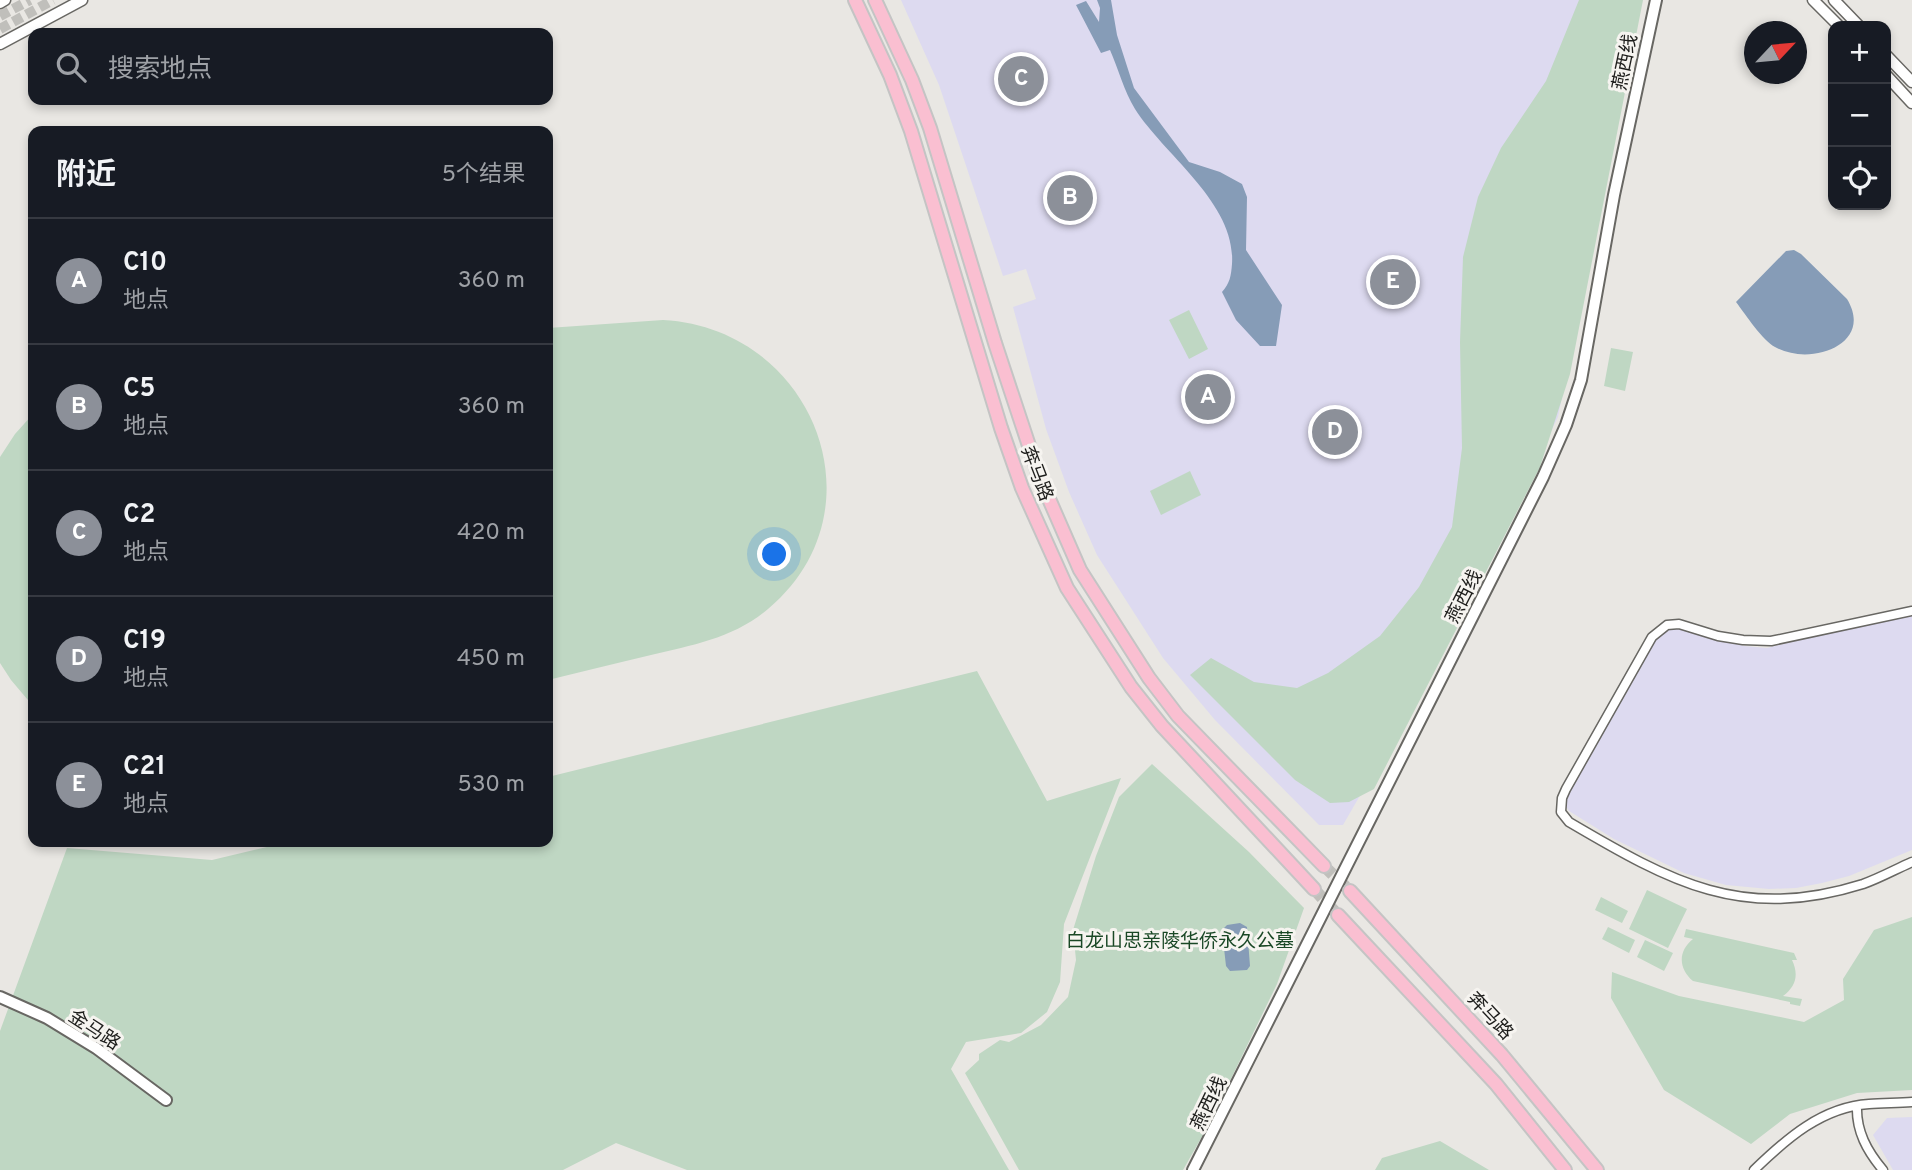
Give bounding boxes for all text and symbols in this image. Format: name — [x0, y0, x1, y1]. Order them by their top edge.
north arrow — [1744, 21, 1807, 84]
map controls — [1828, 21, 1891, 210]
button: + — [1828, 21, 1891, 84]
search box — [28, 28, 553, 105]
street label: 燕西线 — [1608, 32, 1644, 93]
icon: search — [52, 48, 90, 86]
pin: C — [998, 53, 1044, 105]
text: 搜索地点 — [108, 54, 212, 87]
button: − — [1828, 84, 1891, 147]
button: locate — [1828, 147, 1891, 210]
text: 附近 — [56, 158, 116, 195]
text: 5个结果 — [442, 161, 525, 190]
pin: B — [1047, 172, 1093, 224]
text: C10 — [123, 247, 167, 280]
pin: E — [1370, 256, 1416, 308]
text: A — [71, 267, 87, 296]
text: 360 m — [458, 267, 525, 296]
text: 地点 — [123, 287, 169, 316]
pin: A — [1185, 371, 1231, 423]
text: C5 — [123, 373, 156, 406]
text: B — [71, 393, 87, 422]
text: 360 m — [458, 393, 525, 422]
pin: D — [1312, 406, 1358, 458]
text: 地点 — [123, 413, 169, 442]
street label: 奔马路 — [1015, 443, 1058, 505]
text: C2 — [123, 499, 156, 532]
text: C — [72, 519, 86, 548]
text: 420 m — [457, 519, 525, 548]
your location — [757, 537, 791, 571]
text: 地点 — [123, 539, 169, 568]
street label: 燕西线 — [1441, 566, 1488, 628]
text: C19 — [123, 625, 166, 658]
text: D — [71, 645, 87, 674]
text: 450 m — [457, 645, 525, 674]
text: 地点 — [123, 665, 169, 694]
text: C21 — [123, 751, 166, 784]
text: E — [72, 771, 86, 800]
text: 530 m — [457, 771, 525, 800]
text: 地点 — [123, 791, 169, 820]
park label: 白龙山思亲陵华侨永久公墓 — [1066, 930, 1294, 954]
street label: 奔马路 — [1461, 987, 1518, 1045]
street label: 金马路 — [63, 1005, 124, 1056]
street label: 燕西线 — [1187, 1073, 1233, 1135]

